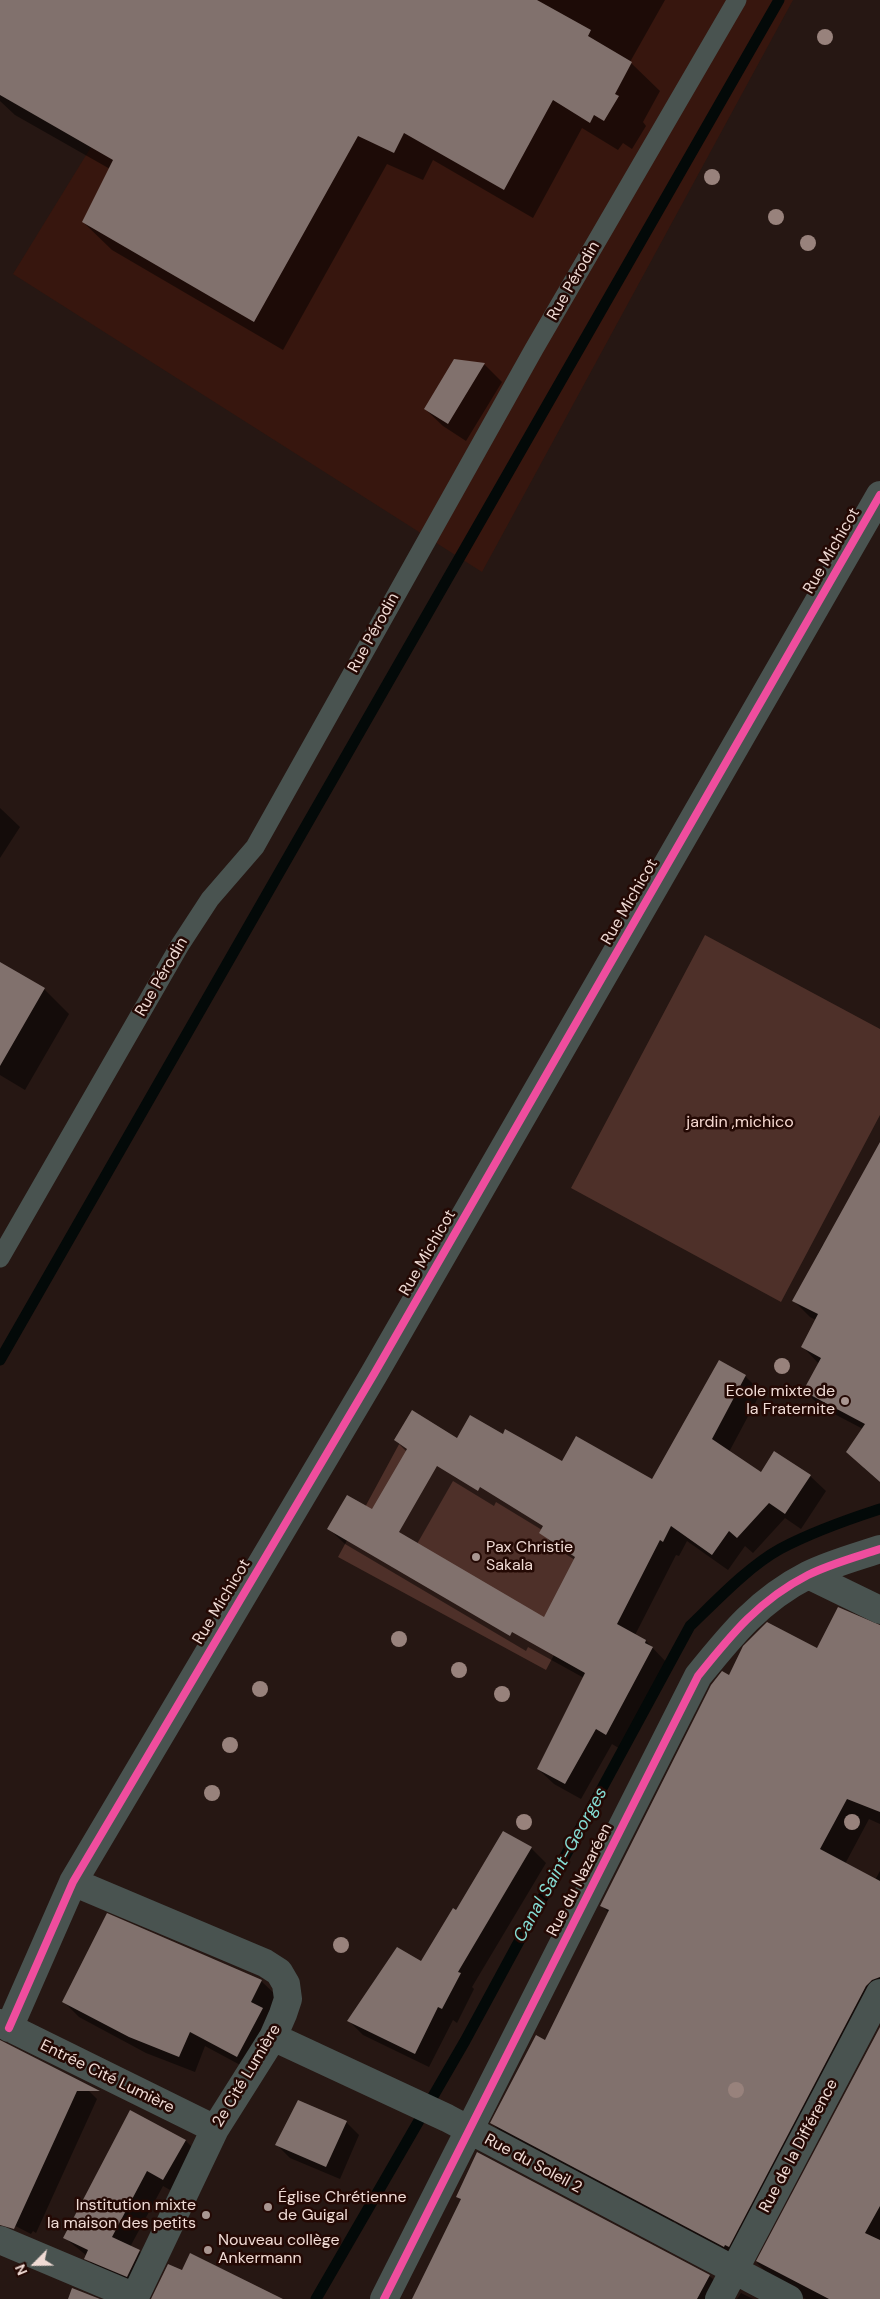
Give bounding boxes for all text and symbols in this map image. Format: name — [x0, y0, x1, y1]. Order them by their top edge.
street label: Rue Pérodin — [544, 238, 604, 324]
street label: Rue Michicot — [800, 505, 864, 597]
street label: Rue Pérodin — [344, 590, 404, 676]
street label: Rue Michicot — [598, 856, 662, 948]
street label: Rue Pérodin — [132, 934, 192, 1020]
park label: jardin ,michico — [686, 1113, 794, 1133]
street label: Rue Michicot — [396, 1207, 460, 1299]
place label: Ecole mixte de la Fraternite — [726, 1382, 835, 1420]
marker: Ecole mixte de la Fraternite — [839, 1395, 851, 1407]
place label: Pax Christie Sakala — [486, 1538, 573, 1576]
marker: Pax Christie Sakala — [470, 1551, 482, 1563]
street label: Rue Michicot — [189, 1556, 255, 1648]
water label: Canal Saint-Georges — [509, 1784, 613, 1946]
street label: Rue du Nazaréen — [543, 1820, 617, 1940]
street label: 2e Cité Lumière — [209, 2021, 285, 2131]
street label: Entrée Cité Lumière — [37, 2036, 177, 2118]
street label: Rue de la Différence — [756, 2076, 842, 2216]
street label: Rue du Soleil 2 — [481, 2130, 585, 2198]
place label: Église Chrétienne de Guigal — [278, 2188, 407, 2226]
place label: Institution mixte la maison des petits — [47, 2196, 196, 2234]
marker: Église Chrétienne de Guigal — [262, 2201, 274, 2213]
marker: Institution mixte la maison des petits — [200, 2209, 212, 2221]
place label: Nouveau collège Ankermann — [218, 2231, 339, 2269]
north arrow — [10, 2239, 60, 2289]
marker: Nouveau collège Ankermann — [202, 2244, 214, 2256]
text: N — [11, 2262, 31, 2278]

